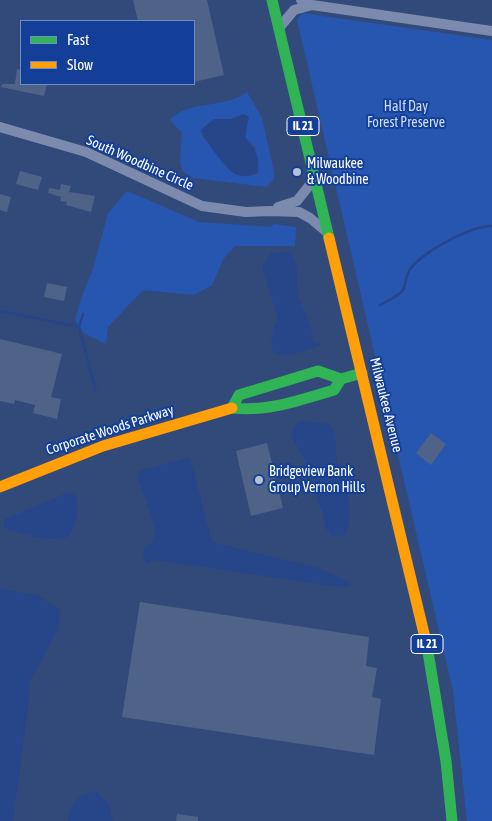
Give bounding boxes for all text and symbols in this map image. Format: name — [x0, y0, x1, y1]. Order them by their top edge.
legend — [20, 20, 195, 85]
text: Fast — [67, 31, 89, 48]
text: Slow — [67, 56, 93, 73]
park label: Half Day Forest Preserve — [367, 99, 445, 132]
road number: IL 21 — [287, 116, 319, 136]
street label: South Woodbine Circle — [84, 132, 196, 194]
place label: Milwaukee & Woodbine — [307, 156, 369, 188]
marker: Milwaukee & Woodbine — [291, 166, 303, 178]
street label: Milwaukee Avenue — [366, 356, 406, 454]
street label: Corporate Woods Parkway — [44, 401, 176, 459]
place label: Bridgeview Bank Group Vernon Hills — [269, 464, 365, 497]
marker: Bridgeview Bank Group Vernon Hills — [253, 474, 265, 486]
road number: IL 21 — [411, 634, 443, 654]

